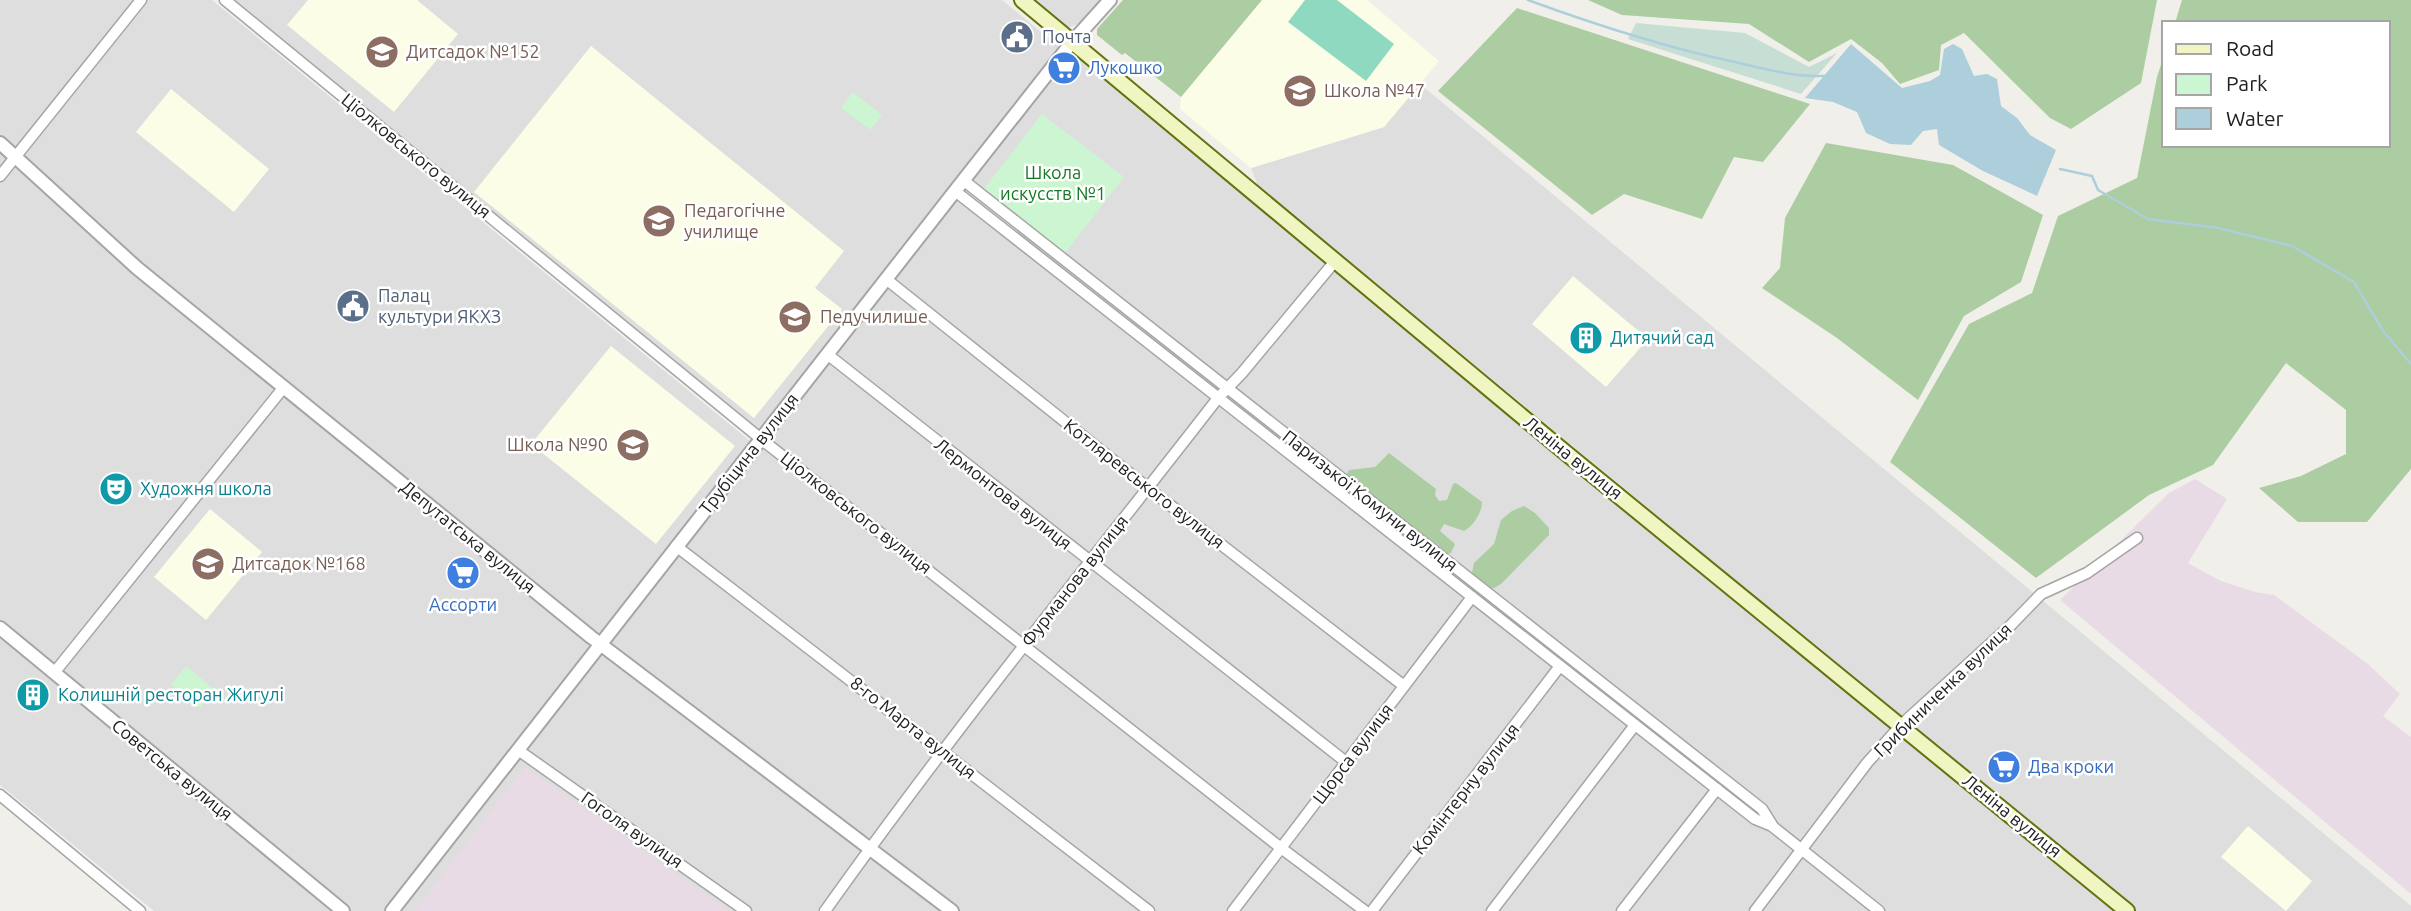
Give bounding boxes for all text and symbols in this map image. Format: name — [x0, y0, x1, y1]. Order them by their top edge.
public building icon: Почта — [998, 18, 1036, 56]
legend — [2162, 21, 2390, 147]
place label: Почта — [1042, 26, 1092, 46]
school or university icon: Дитсадок №152 — [363, 33, 401, 71]
text: Road — [2226, 36, 2274, 60]
place label: Дитсадок №152 — [406, 41, 540, 61]
supermarket icon: Лукошко — [1045, 49, 1083, 87]
place label: Лукошко — [1088, 57, 1163, 77]
text: Park — [2226, 71, 2268, 95]
school or university icon: Школа №47 — [1281, 72, 1319, 110]
place label: Школа №47 — [1324, 80, 1425, 100]
street label: Ціолковського вулиця — [338, 89, 495, 222]
text: Water — [2226, 106, 2284, 130]
park label: Школа искусств №1 — [1000, 162, 1106, 203]
place label: Педагогічне училище — [684, 200, 785, 241]
school or university icon: Педагогічне училище — [640, 202, 678, 240]
place label: Палац культури ЯКХЗ — [378, 285, 501, 326]
public building icon: Палац культури ЯКХЗ — [334, 287, 372, 325]
school or university icon: Педучилише — [776, 298, 814, 336]
place label: Педучилише — [820, 306, 928, 326]
building icon: Дитячий сад — [1567, 319, 1605, 357]
place label: Дитячий сад — [1610, 327, 1714, 347]
street label: Трубіцина вулиця — [695, 389, 802, 518]
street label: Леніна вулиця — [1520, 411, 1627, 503]
street label: Котляревського вулиця — [1060, 414, 1229, 552]
school or university icon: Школа №90 — [614, 426, 652, 464]
street label: Паризької Комуни вулиця — [1279, 426, 1462, 575]
street label: Лермонтова вулиця — [931, 433, 1076, 553]
place label: Школа №90 — [507, 434, 608, 454]
street label: Ціолковського вулиця — [777, 447, 936, 577]
theatre icon: Художня школа — [97, 470, 135, 508]
street label: Депутатська вулиця — [397, 476, 540, 597]
place label: Художня школа — [140, 478, 272, 498]
street label: Фурманова вулиця — [1017, 511, 1132, 650]
school or university icon: Дитсадок №168 — [189, 545, 227, 583]
place label: Дитсадок №168 — [232, 553, 366, 573]
supermarket icon: Ассорти — [444, 554, 482, 592]
place label: Ассорти — [429, 594, 497, 614]
street label: Грибиниченка вулиця — [1869, 618, 2015, 760]
street label: 8-го Марта вулиця — [847, 672, 980, 782]
building icon: Колишній ресторан Жигулі — [14, 676, 52, 714]
place label: Колишній ресторан Жигулі — [58, 684, 284, 704]
street label: Щорса вулиця — [1308, 699, 1396, 807]
street label: Советська вулиця — [108, 714, 237, 824]
street label: Комінтерну вулиця — [1408, 719, 1523, 858]
supermarket icon: Два кроки — [1985, 748, 2023, 786]
place label: Два кроки — [2028, 756, 2114, 776]
street label: Леніна вулиця — [1959, 769, 2066, 861]
street label: Гоголя вулиця — [578, 787, 687, 872]

